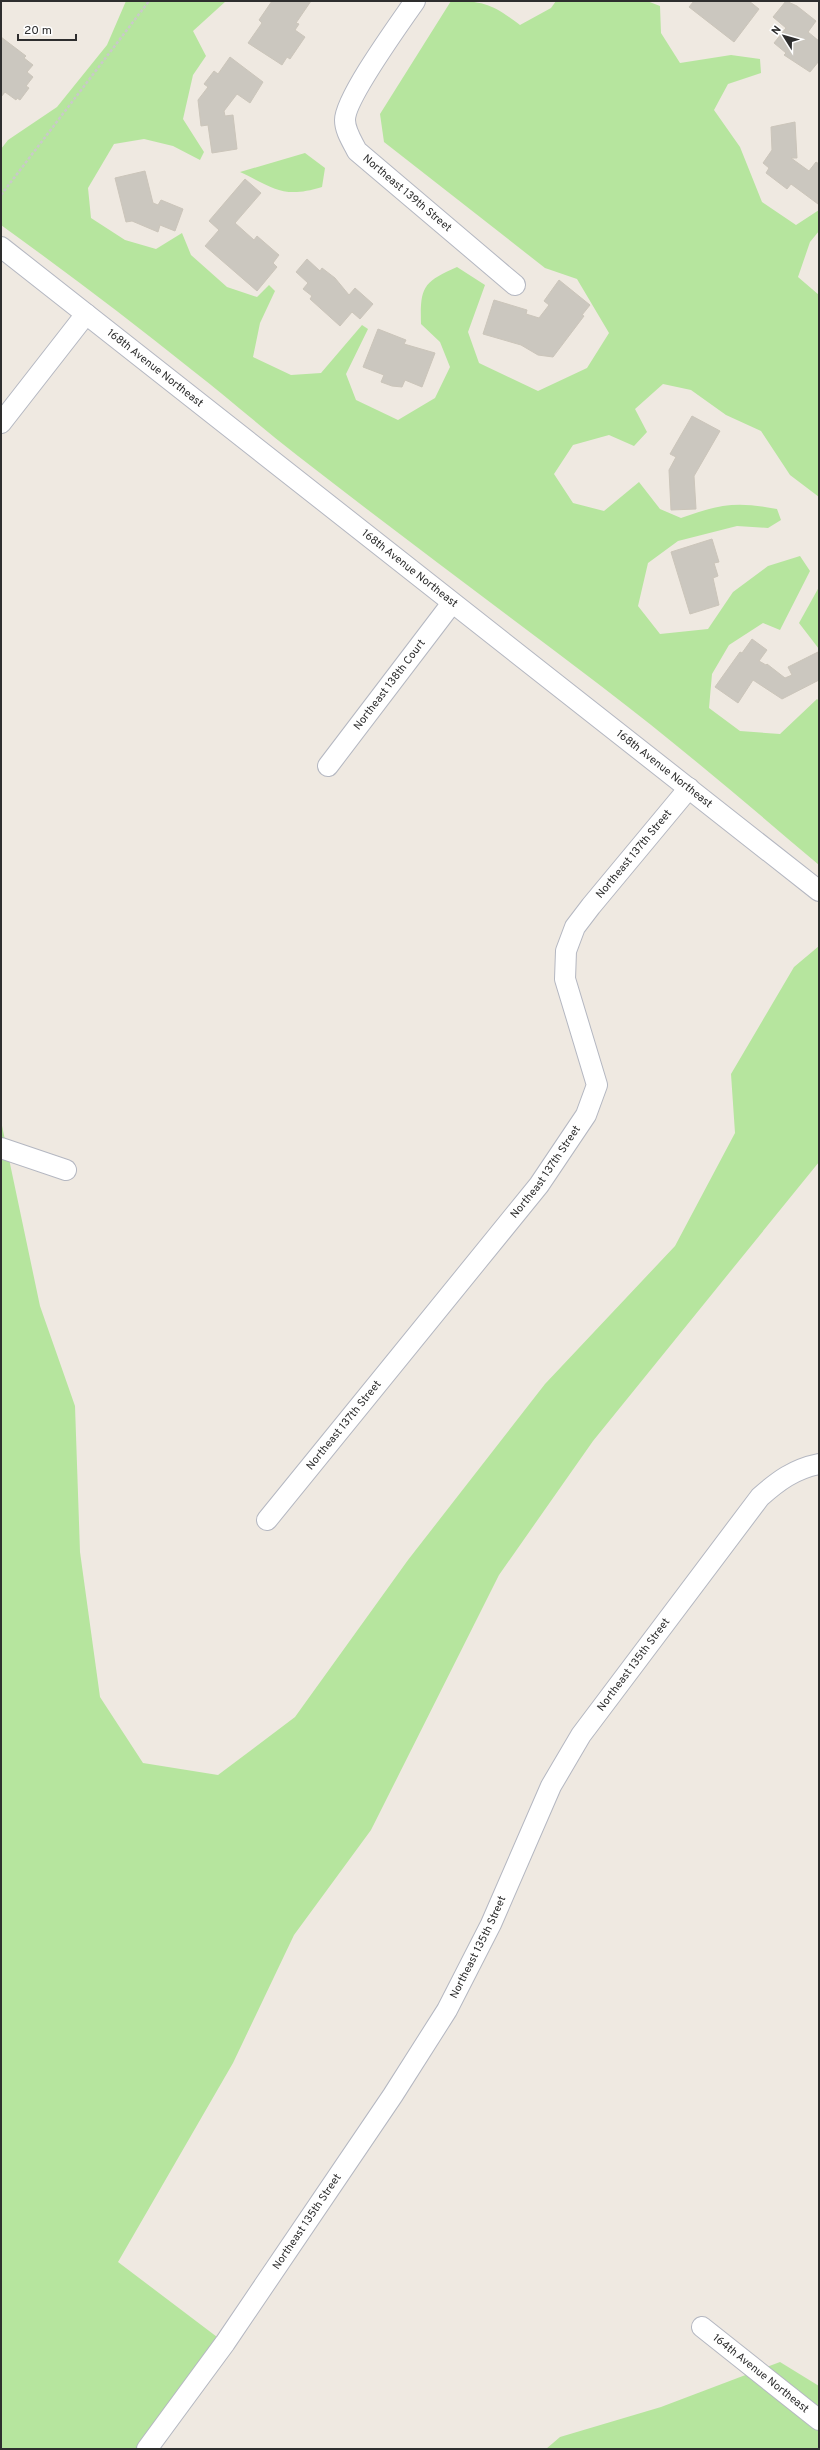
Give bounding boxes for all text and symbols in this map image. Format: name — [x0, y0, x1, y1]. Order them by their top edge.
scale bar — [18, 16, 76, 42]
north arrow — [764, 16, 804, 56]
text: 20 m — [24, 23, 52, 39]
text: N — [769, 23, 785, 38]
street label: Northeast 139th Street — [360, 152, 454, 235]
street label: 168th Avenue Northeast — [104, 326, 206, 410]
street label: 168th Avenue Northeast — [359, 527, 460, 611]
street label: Northeast 138th Court — [351, 637, 429, 733]
street label: 168th Avenue Northeast — [613, 727, 715, 811]
street label: Northeast 137th Street — [593, 807, 675, 901]
street label: Northeast 137th Street — [508, 1123, 584, 1221]
street label: Northeast 137th Street — [303, 1378, 384, 1473]
street label: Northeast 135th Street — [594, 1615, 673, 1714]
street label: Northeast 135th Street — [447, 1894, 509, 2001]
street label: Northeast 135th Street — [270, 2171, 345, 2272]
street label: 164th Avenue Northeast — [710, 2331, 812, 2416]

